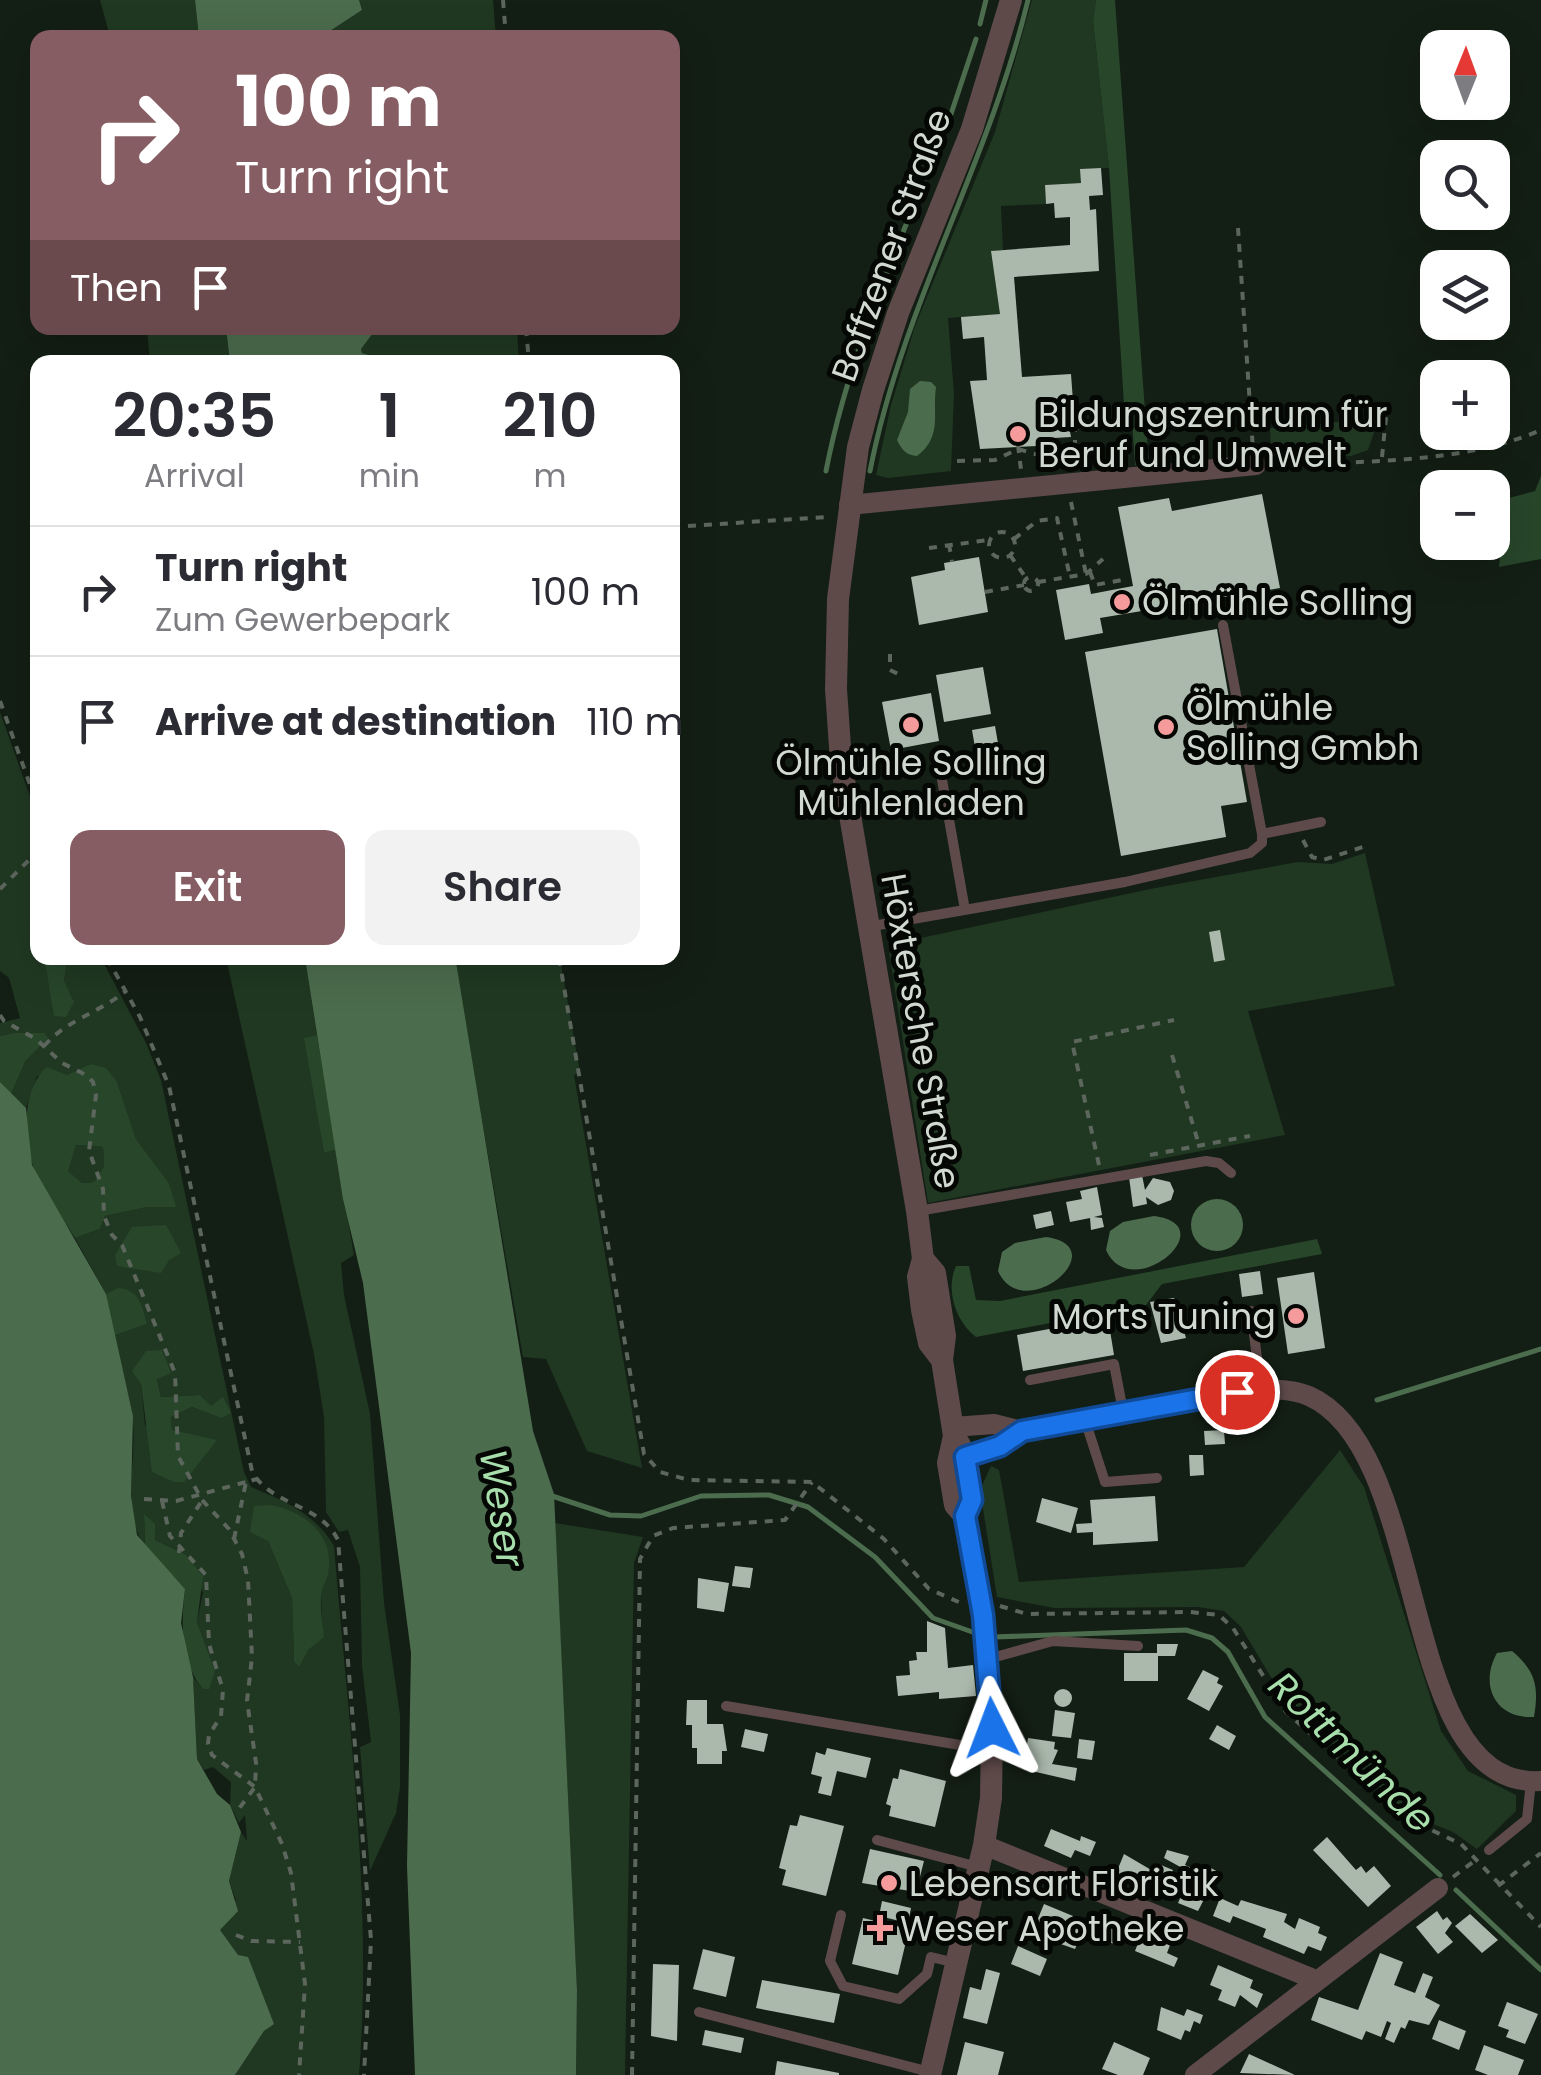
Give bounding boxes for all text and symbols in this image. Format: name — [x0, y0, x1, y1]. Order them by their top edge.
north arrow — [1420, 30, 1510, 120]
map controls — [1420, 30, 1510, 560]
text: 100 m — [235, 52, 442, 151]
icon: right — [70, 70, 200, 200]
street label: Boffzener Straße — [819, 102, 963, 388]
button: search — [1420, 140, 1510, 230]
text: Turn right — [235, 146, 449, 209]
button: layers — [1420, 250, 1510, 340]
icon: arrive — [183, 260, 238, 315]
text: Then — [70, 261, 163, 314]
button: + — [1420, 360, 1510, 450]
text: 20:35 — [113, 374, 276, 458]
text: 1 — [378, 374, 400, 458]
text: 210 — [503, 374, 597, 458]
place label: Bildungszentrum für Beruf und Umwelt — [1038, 390, 1388, 479]
marker: Bildungszentrum für Beruf und Umwelt — [1007, 423, 1029, 445]
text: Arrival — [144, 453, 245, 498]
text: min — [359, 453, 420, 498]
text: m — [533, 453, 566, 498]
button: − — [1420, 470, 1510, 560]
text: Turn right — [155, 541, 347, 594]
icon: right — [70, 564, 125, 619]
text: 100 m — [531, 565, 640, 618]
place label: Ölmühle Solling — [1142, 578, 1413, 627]
marker: Ölmühle Solling — [1111, 591, 1133, 613]
text: Zum Gewerbepark — [155, 597, 450, 642]
place label: Ölmühle Solling Gmbh — [1186, 683, 1420, 772]
icon: arrive — [70, 694, 125, 749]
text: Arrive at destination — [155, 695, 556, 748]
text: 110 m — [586, 695, 684, 748]
marker: Ölmühle Solling Mühlenladen — [900, 714, 922, 736]
marker: Ölmühle Solling Gmbh — [1155, 716, 1177, 738]
place label: Ölmühle Solling Mühlenladen — [775, 738, 1047, 827]
button: Exit — [70, 830, 345, 945]
button: Share — [365, 830, 640, 945]
street label: Höxtersche Straße — [869, 869, 973, 1193]
place label: Morts Tuning — [1052, 1292, 1276, 1341]
marker: Morts Tuning — [1285, 1305, 1307, 1327]
pin — [1195, 1350, 1280, 1435]
icon: arrive — [1210, 1365, 1265, 1420]
water label: Weser — [467, 1445, 538, 1571]
water label: Rottmünde — [1257, 1659, 1447, 1845]
position arrow — [940, 1676, 1044, 1780]
place label: Lebensart Floristik — [909, 1859, 1219, 1908]
marker: Lebensart Floristik — [878, 1872, 900, 1894]
place label: Weser Apotheke — [900, 1904, 1184, 1953]
marker: Weser Apotheke — [869, 1917, 891, 1939]

